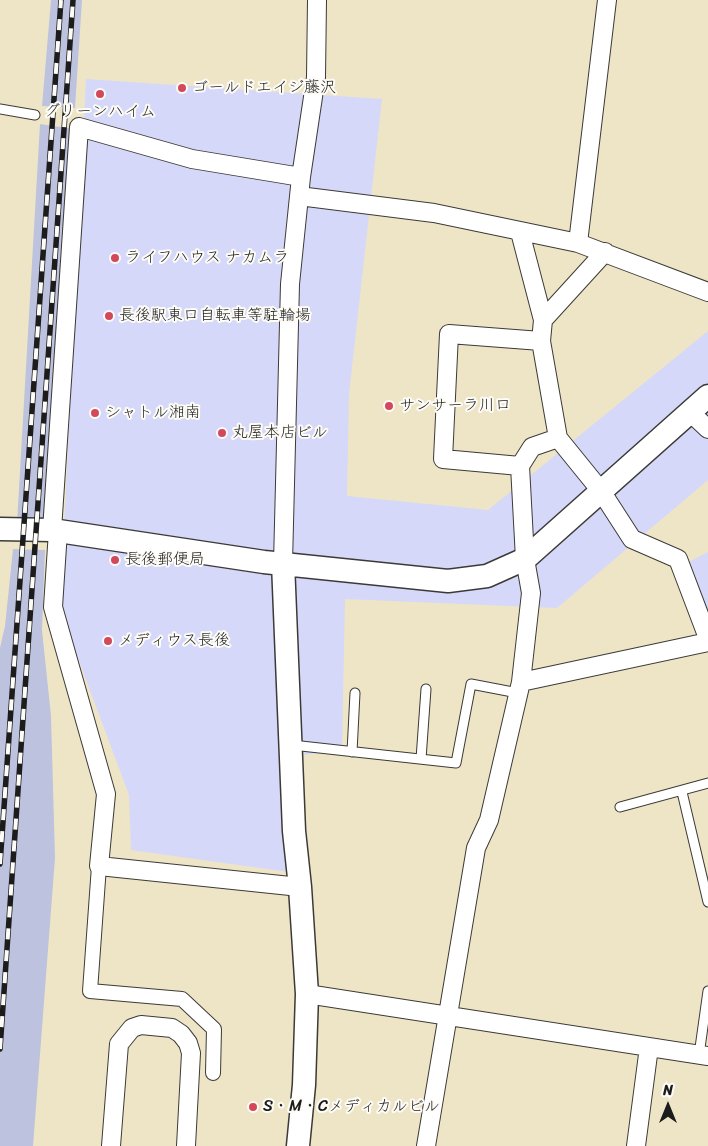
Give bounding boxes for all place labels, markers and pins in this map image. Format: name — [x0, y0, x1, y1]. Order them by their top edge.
place label: ゴールドエイジ藤沢 — [192, 78, 336, 98]
marker: ゴールドエイジ藤沢 — [176, 82, 188, 94]
marker: グリーンハイム — [94, 88, 106, 100]
place label: グリーンハイム — [44, 102, 156, 122]
place label: ライフハウス ナカムラ — [125, 248, 289, 268]
marker: ライフハウス ナカムラ — [109, 252, 121, 264]
place label: 長後駅東口自転車等駐輪場 — [119, 306, 311, 326]
marker: 長後駅東口自転車等駐輪場 — [103, 310, 115, 322]
place label: サンサーラ川口 — [399, 396, 511, 416]
marker: サンサーラ川口 — [383, 400, 395, 412]
place label: シャトル湘南 — [105, 403, 201, 423]
marker: シャトル湘南 — [89, 407, 101, 419]
place label: 丸屋本店ビル — [232, 423, 328, 443]
marker: 丸屋本店ビル — [216, 427, 228, 439]
place label: 長後郵便局 — [125, 550, 205, 570]
marker: 長後郵便局 — [109, 554, 121, 566]
place label: メディウス長後 — [118, 631, 230, 651]
marker: メディウス長後 — [102, 635, 114, 647]
place label: S・M・Cメディカルビル — [263, 1097, 440, 1117]
marker: S・M・Cメディカルビル — [247, 1101, 259, 1113]

